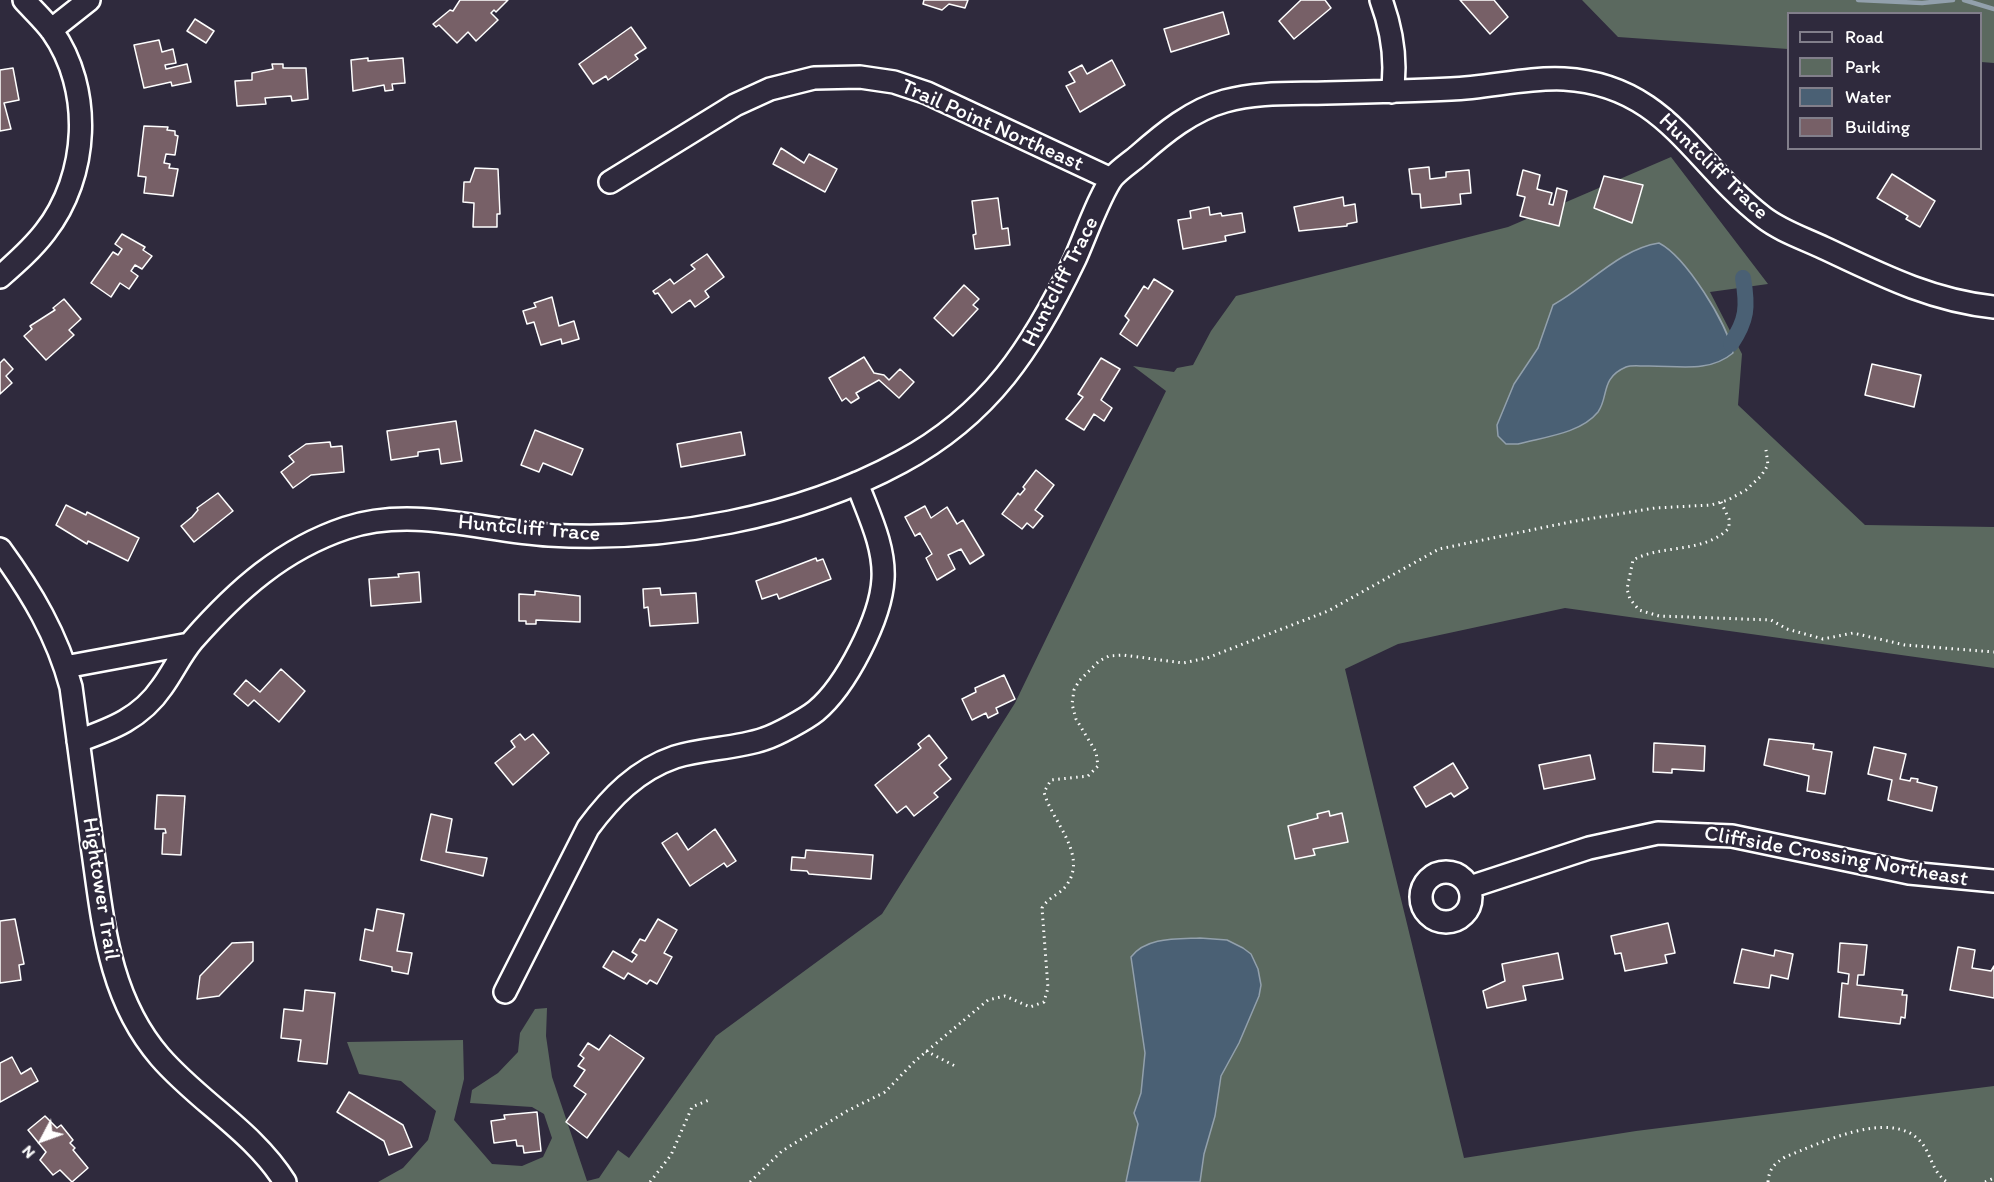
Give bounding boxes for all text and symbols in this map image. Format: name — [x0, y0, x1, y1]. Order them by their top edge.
legend — [1787, 12, 1982, 150]
text: Road — [1845, 26, 1884, 48]
text: Park — [1845, 56, 1880, 78]
street label: Trail Point Northeast — [897, 74, 1087, 178]
text: Water — [1845, 86, 1891, 108]
street label: Huntcliff Trace — [1653, 108, 1773, 226]
text: Building — [1845, 116, 1910, 138]
street label: Huntcliff Trace — [1017, 212, 1105, 352]
street label: Huntcliff Trace — [457, 510, 601, 548]
street label: Hightower Trail — [76, 816, 124, 962]
street label: Cliffside Crossing Northeast — [1702, 821, 1970, 893]
north arrow — [12, 1110, 72, 1170]
text: N — [17, 1142, 39, 1162]

